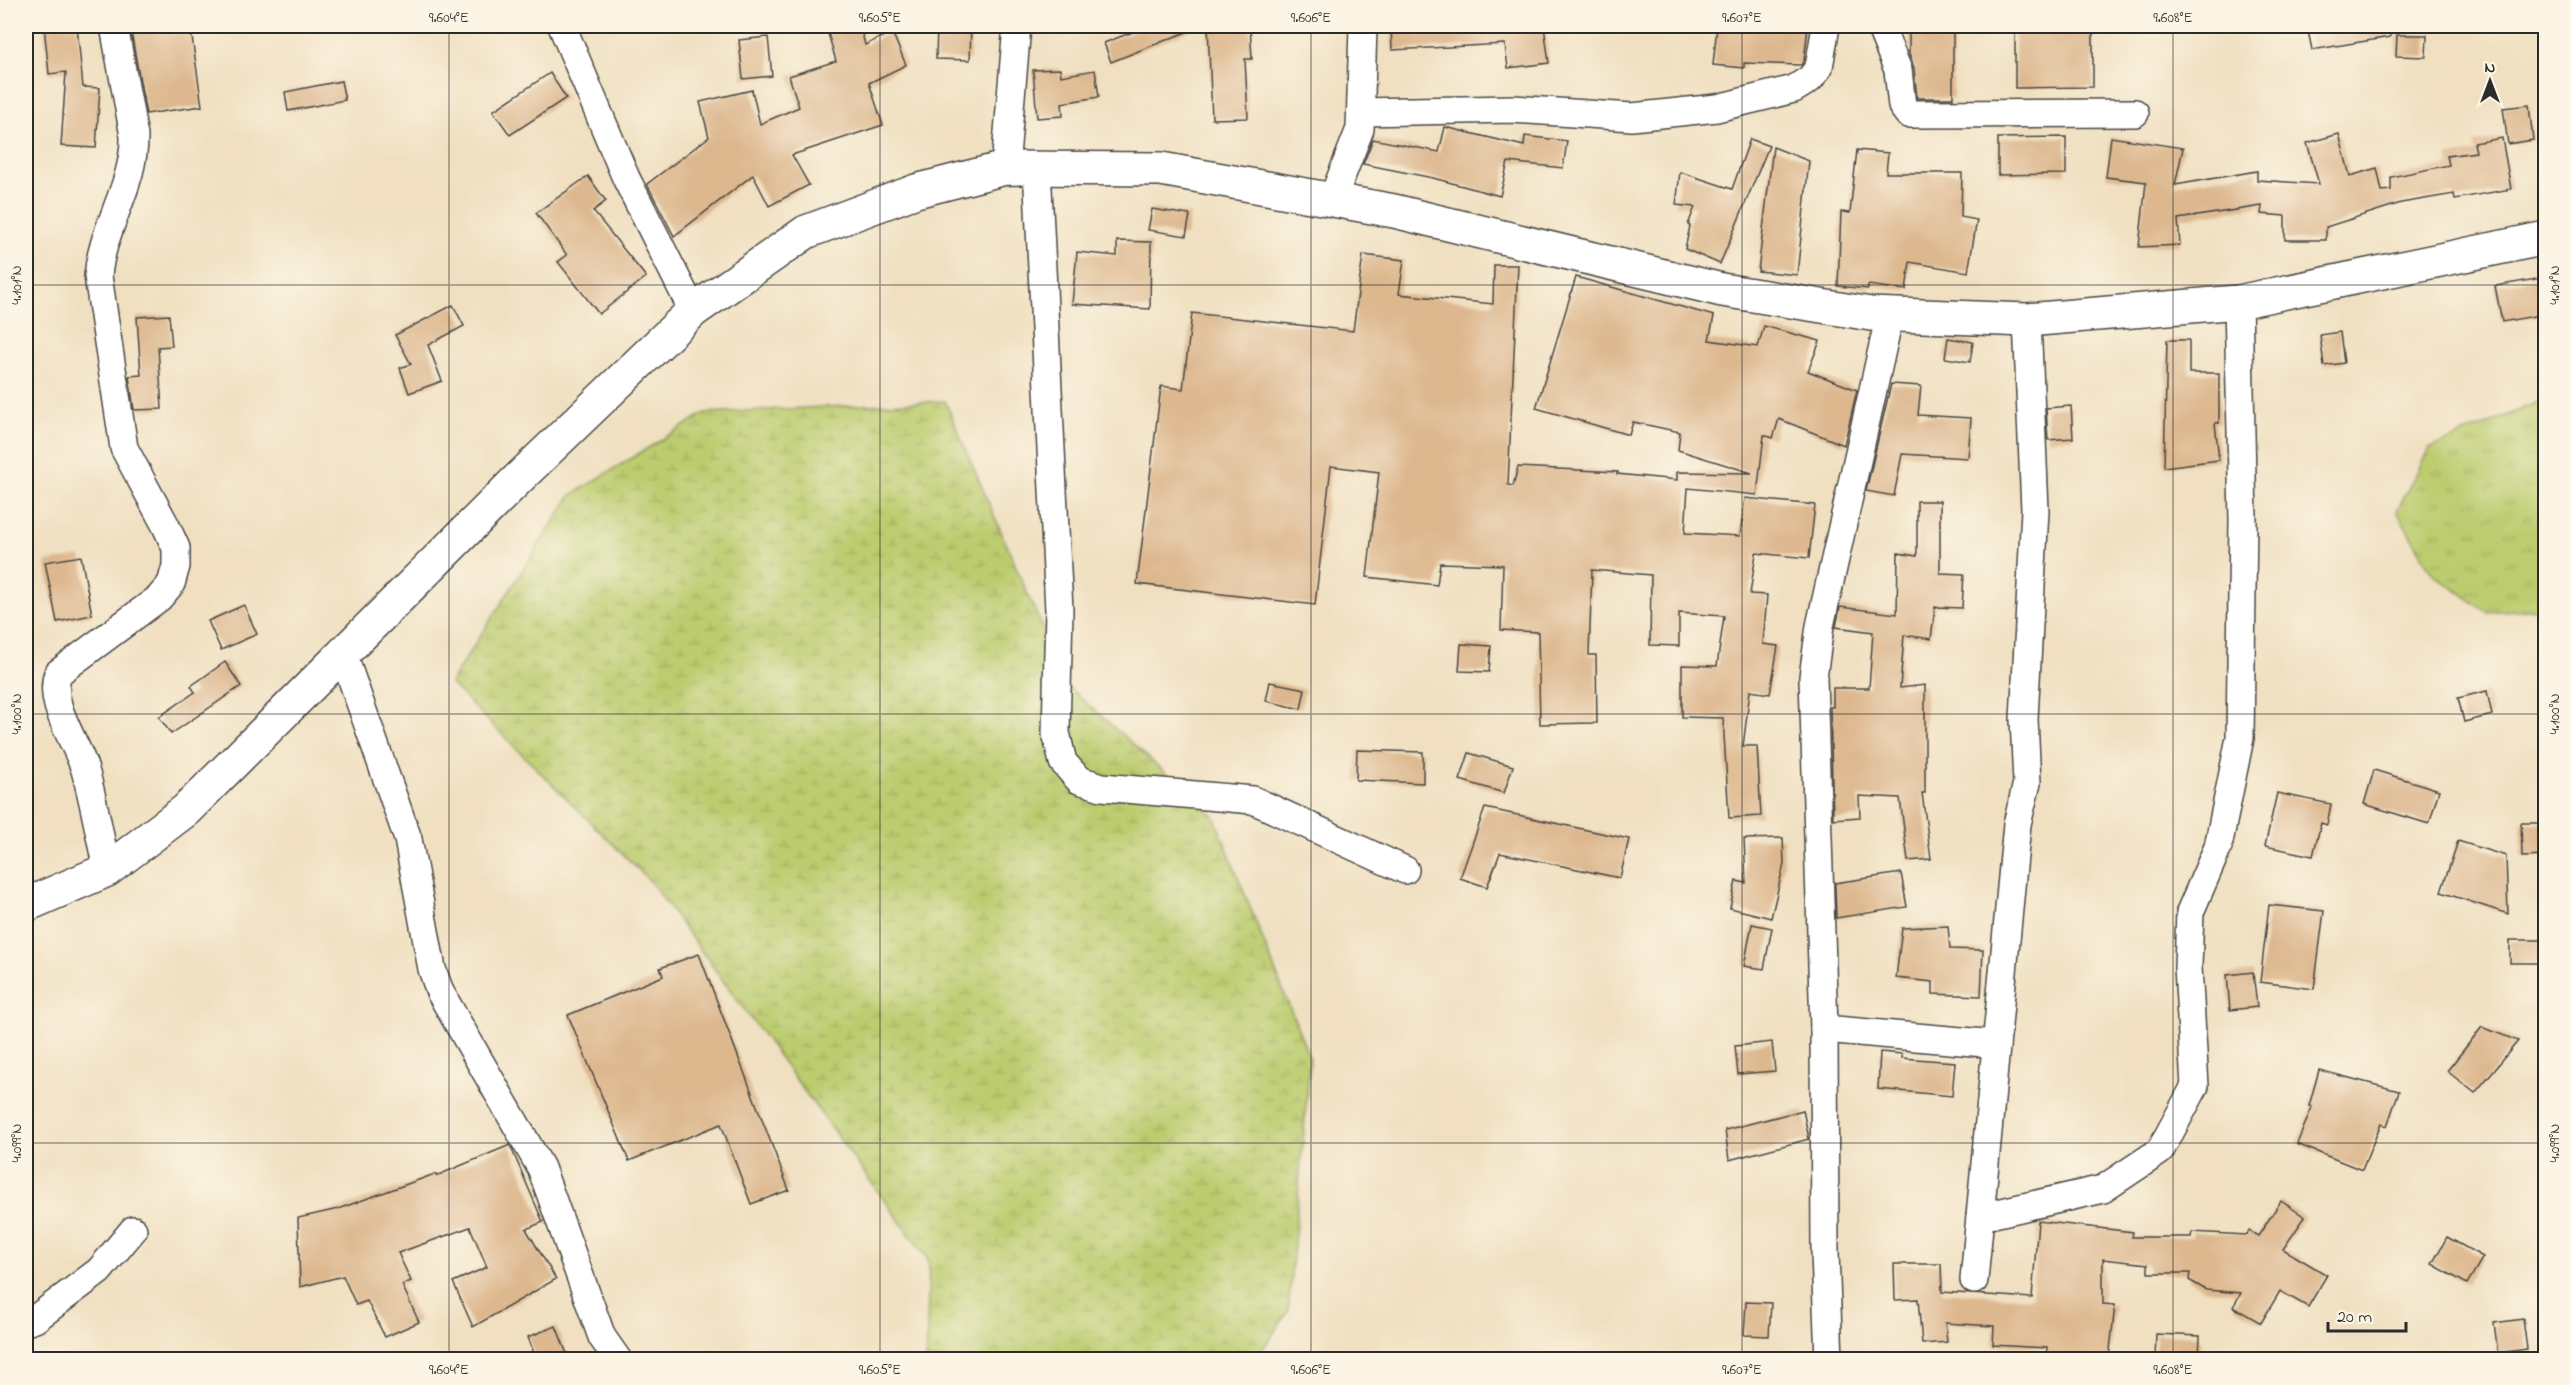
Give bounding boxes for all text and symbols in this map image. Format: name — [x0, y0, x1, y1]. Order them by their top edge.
text: 9.604°E — [429, 7, 469, 29]
text: 9.605°E — [859, 7, 901, 29]
text: 9.606°E — [1291, 7, 1331, 29]
text: 9.607°E — [1722, 7, 1762, 29]
text: 9.608°E — [2153, 7, 2193, 29]
north arrow — [2460, 51, 2520, 111]
text: N — [2485, 56, 2496, 80]
text: 4.101°N — [6, 265, 28, 305]
text: 4.101°N — [2544, 265, 2566, 305]
text: 4.100°N — [6, 693, 28, 735]
text: 4.100°N — [2544, 693, 2566, 735]
text: 4.099°N — [6, 1124, 28, 1162]
text: 4.099°N — [2544, 1124, 2566, 1162]
scale bar — [2328, 1295, 2406, 1333]
text: 20 m — [2337, 1305, 2372, 1331]
text: 9.604°E — [429, 1359, 469, 1381]
text: 9.605°E — [859, 1359, 901, 1381]
text: 9.606°E — [1291, 1359, 1331, 1381]
text: 9.607°E — [1722, 1359, 1762, 1381]
text: 9.608°E — [2153, 1359, 2193, 1381]

